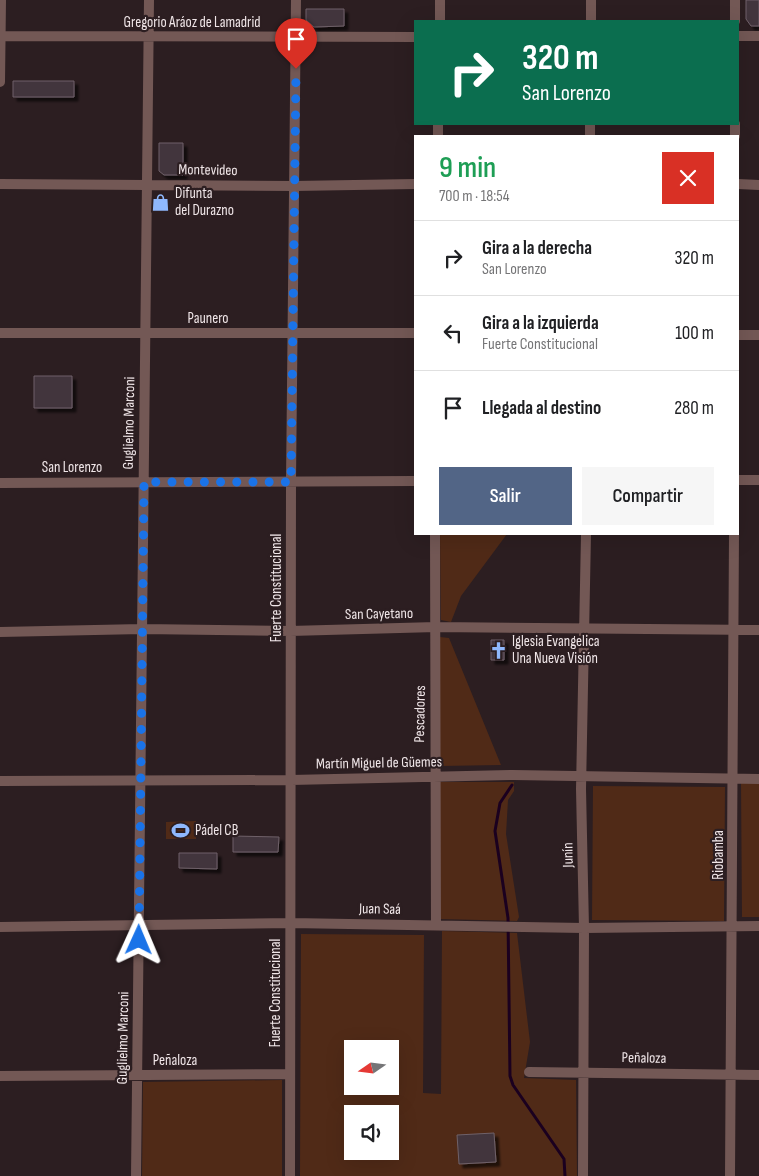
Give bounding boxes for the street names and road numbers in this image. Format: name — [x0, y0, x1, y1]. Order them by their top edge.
street label: Gregorio Aráoz de Lamadrid — [124, 13, 260, 32]
street label: Montevideo — [178, 160, 238, 180]
street label: Paunero — [188, 309, 228, 328]
street label: Guglielmo Marconi — [119, 376, 139, 470]
street label: San Lorenzo — [42, 458, 102, 477]
street label: Fuerte Constitucional — [267, 534, 286, 642]
street label: San Cayetano — [345, 604, 413, 624]
street label: Pescadores — [410, 685, 430, 743]
street label: Martín Miguel de Güemes — [316, 752, 442, 774]
street label: Riobamba — [709, 830, 728, 880]
street label: Junín — [558, 842, 578, 869]
street label: Juan Saá — [358, 899, 401, 919]
street label: Fuerte Constitucional — [266, 939, 285, 1047]
street label: Guglielmo Marconi — [113, 991, 133, 1085]
street label: Peñaloza — [622, 1048, 667, 1068]
street label: Peñaloza — [153, 1051, 198, 1070]

